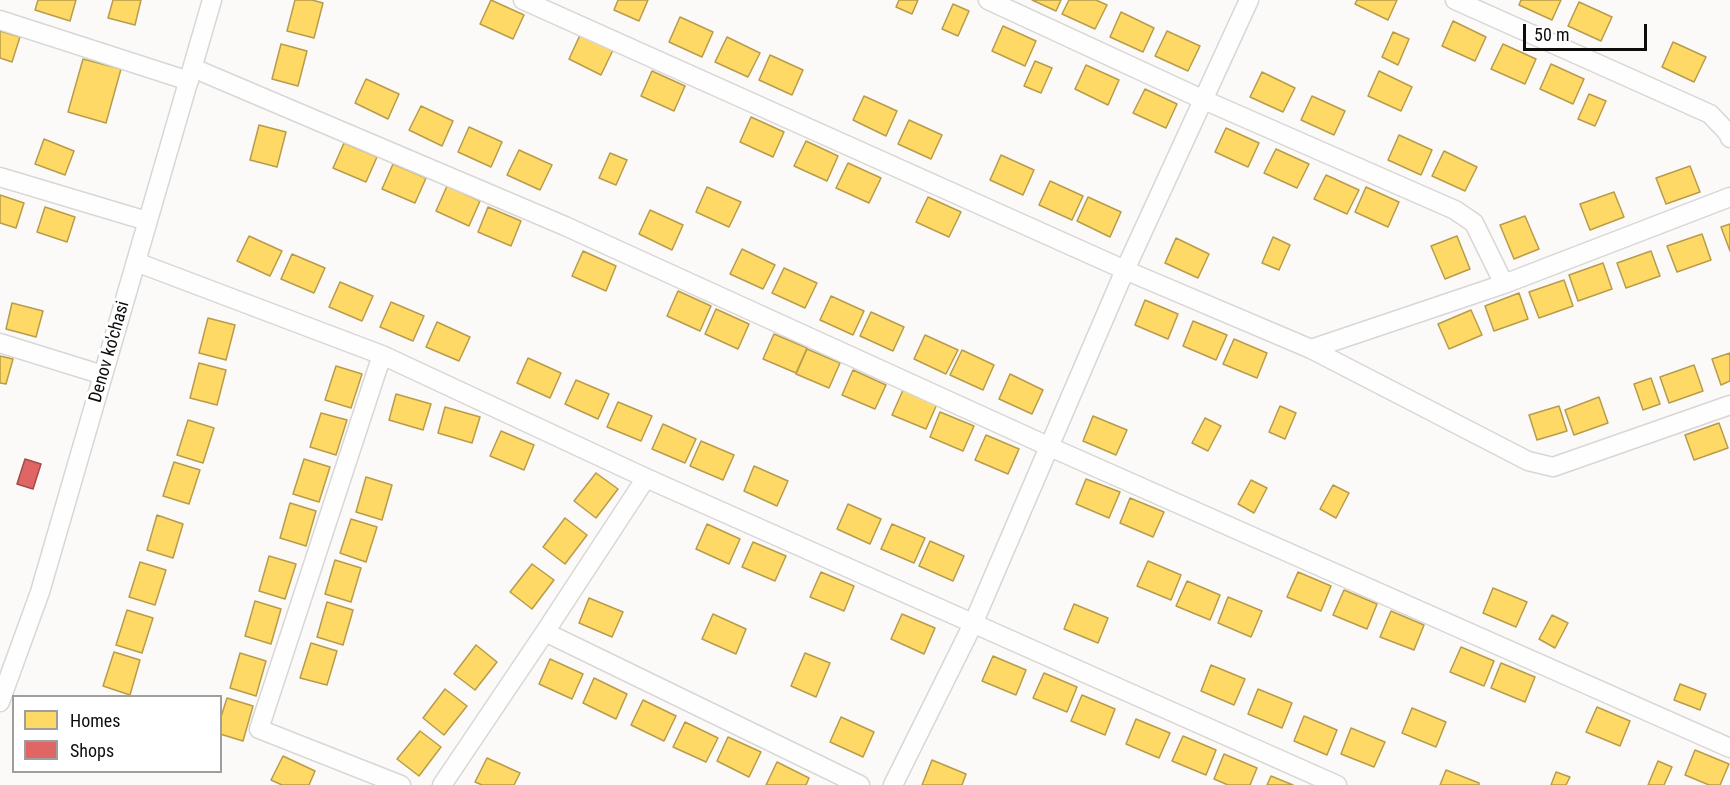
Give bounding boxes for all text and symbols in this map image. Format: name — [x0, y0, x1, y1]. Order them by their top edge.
scale bar — [1526, 12, 1650, 50]
text: 50 m — [1534, 24, 1569, 45]
street label: Denov ko'chasi — [85, 299, 135, 405]
legend — [12, 695, 222, 773]
text: Homes — [70, 710, 120, 731]
text: Shops — [70, 740, 114, 761]

